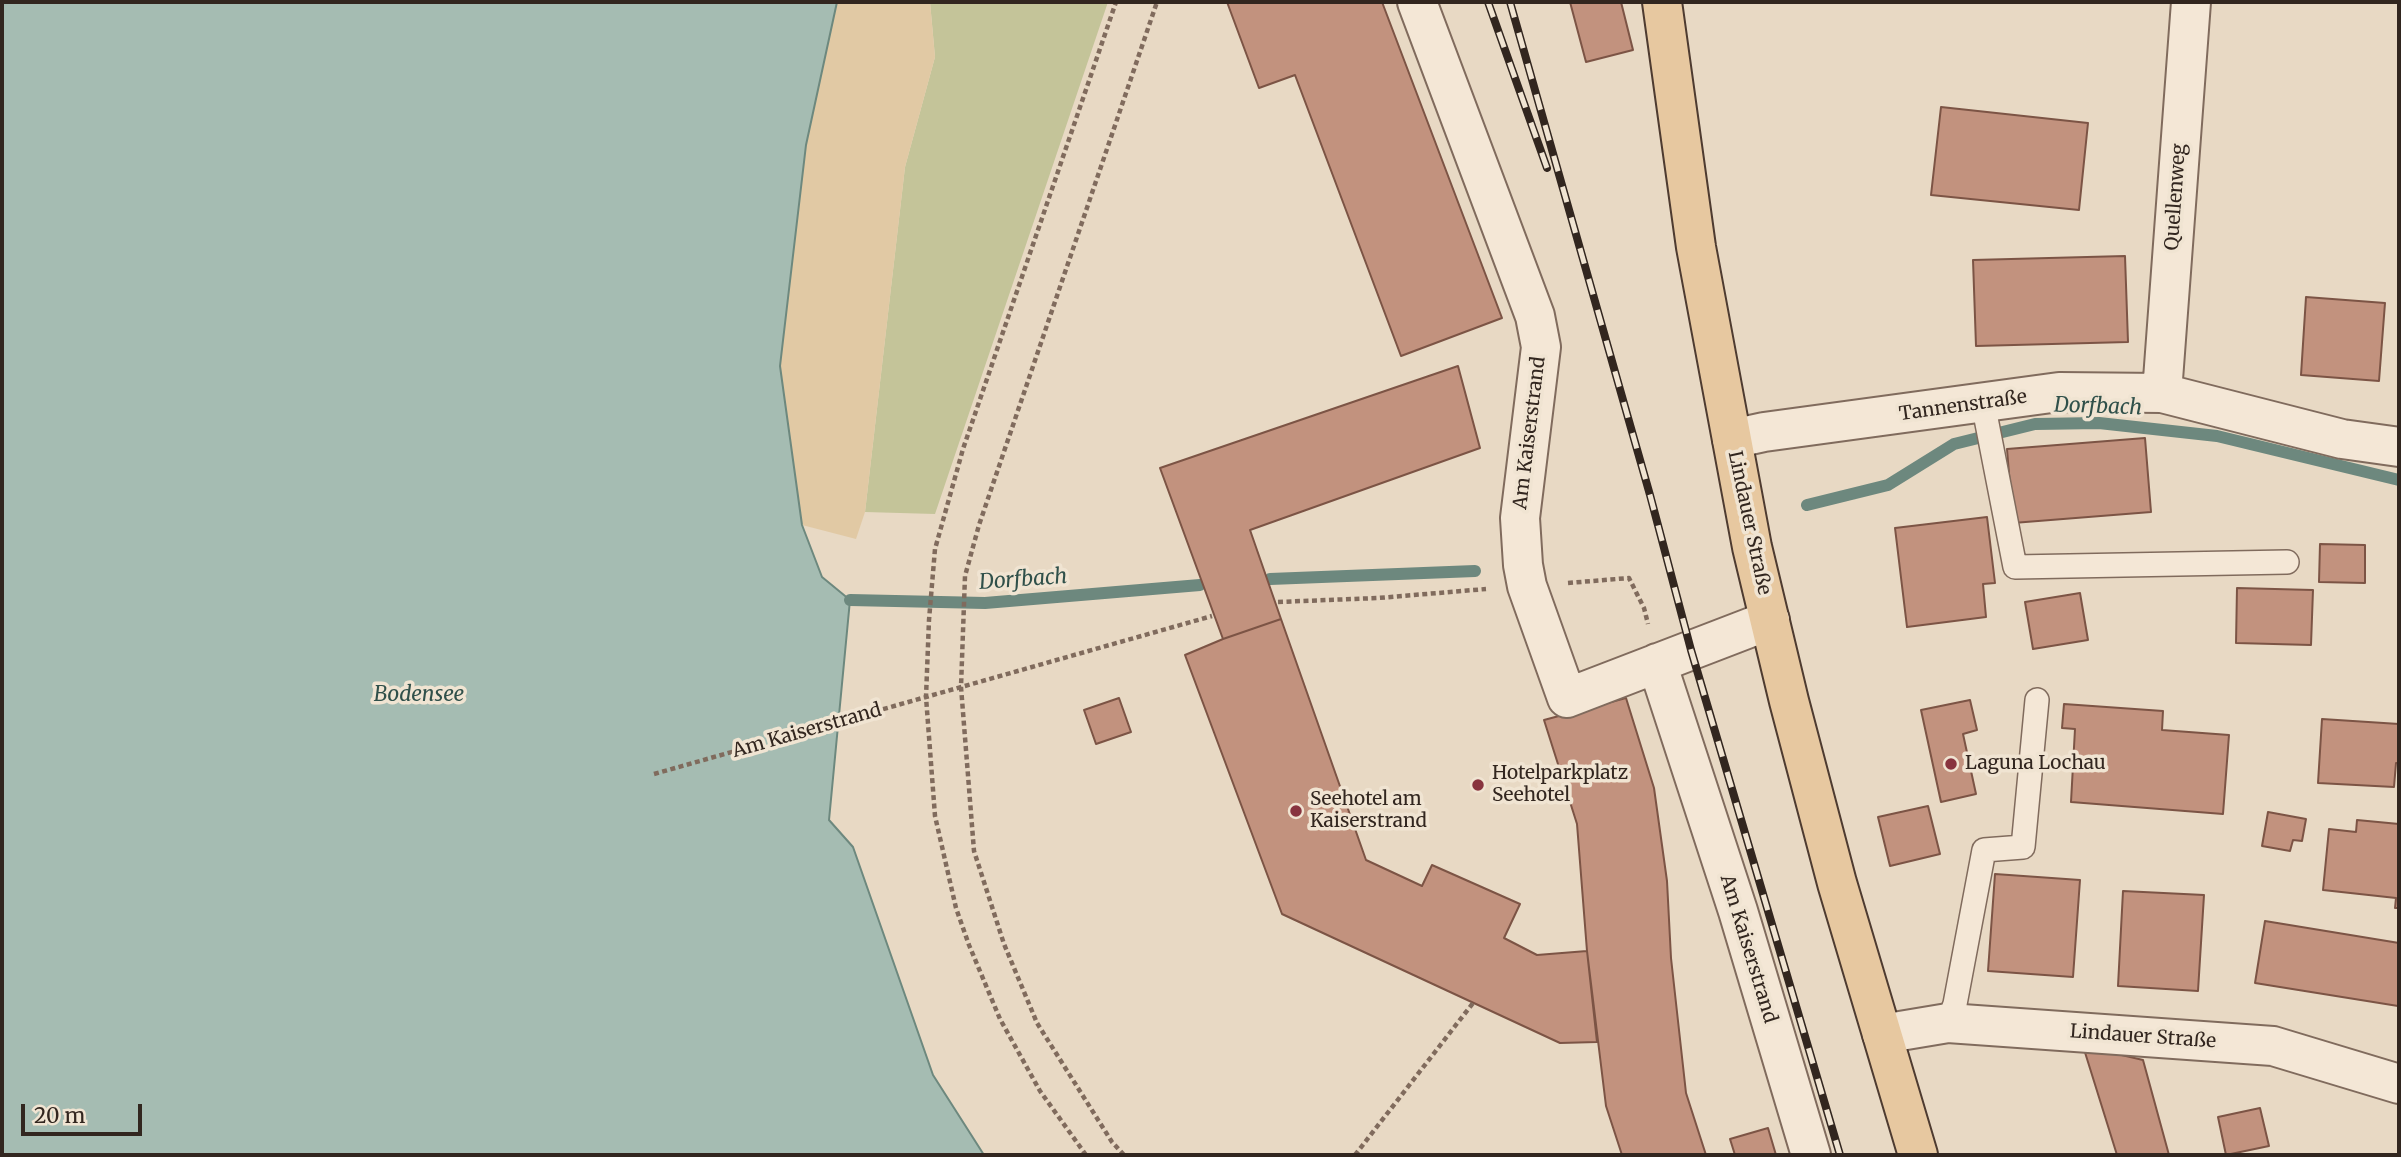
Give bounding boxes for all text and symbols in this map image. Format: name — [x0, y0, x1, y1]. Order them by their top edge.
street label: Quellenweg — [2161, 143, 2191, 251]
street label: Am Kaiserstrand — [1509, 355, 1551, 511]
street label: Tannenstraße — [1898, 386, 2028, 426]
water label: Dorfbach — [2053, 393, 2143, 421]
street label: Lindauer Straße — [1723, 449, 1775, 597]
water label: Dorfbach — [978, 564, 1068, 596]
water label: Bodensee — [374, 682, 464, 708]
street label: Am Kaiserstrand — [730, 699, 884, 763]
place label: Laguna Lochau — [1965, 753, 2106, 775]
marker: Laguna Lochau — [1943, 756, 1959, 772]
place label: Hotelparkplatz Seehotel — [1492, 763, 1628, 807]
marker: Hotelparkplatz Seehotel — [1470, 777, 1486, 793]
place label: Seehotel am Kaiserstrand — [1310, 789, 1427, 833]
marker: Seehotel am Kaiserstrand — [1288, 803, 1304, 819]
street label: Am Kaiserstrand — [1715, 872, 1781, 1026]
street label: Lindauer Straße — [2069, 1021, 2217, 1053]
scale bar — [24, 1090, 145, 1134]
text: 20 m — [34, 1102, 85, 1129]

